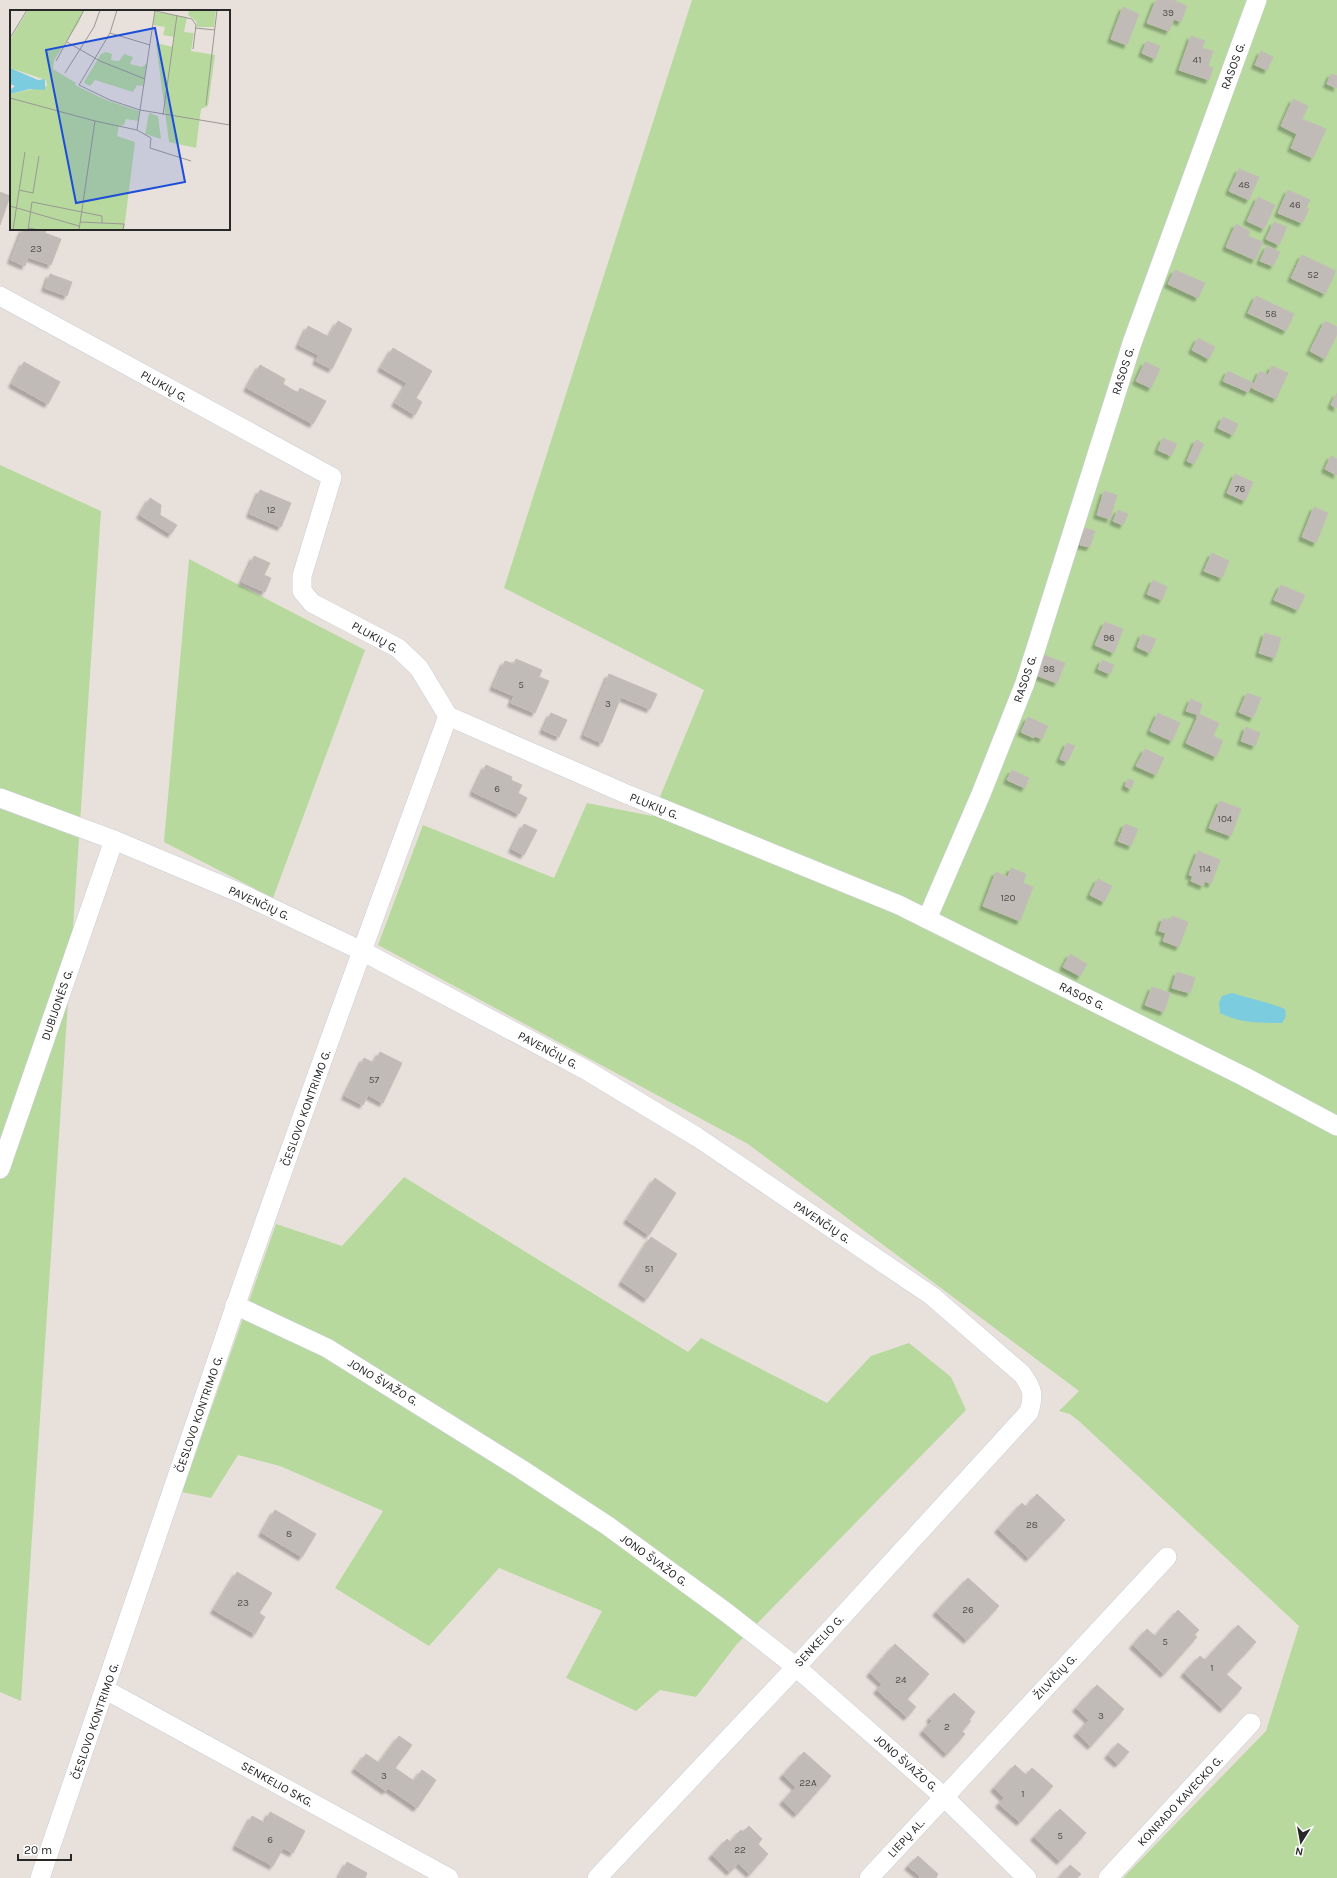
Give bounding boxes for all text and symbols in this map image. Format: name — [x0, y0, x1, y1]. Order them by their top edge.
house number: 39 — [1162, 7, 1174, 19]
inset map — [10, 10, 230, 230]
street label: RASOS G. — [1218, 40, 1248, 92]
house number: 41 — [1193, 54, 1201, 66]
house number: 48 — [1238, 179, 1250, 191]
house number: 46 — [1289, 199, 1301, 211]
house number: 23 — [30, 243, 42, 255]
house number: 52 — [1307, 269, 1319, 281]
house number: 58 — [1265, 308, 1277, 320]
street label: RASOS G. — [1109, 345, 1137, 397]
street label: PLUKIŲ G. — [138, 367, 190, 405]
house number: 76 — [1235, 483, 1245, 495]
house number: 12 — [266, 504, 276, 516]
street label: PLUKIŲ G. — [349, 618, 401, 656]
house number: 96 — [1103, 632, 1115, 644]
street label: RASOS G. — [1010, 653, 1040, 705]
house number: 98 — [1043, 663, 1055, 675]
house number: 5 — [518, 679, 524, 691]
house number: 3 — [605, 698, 611, 710]
house number: 6 — [494, 783, 500, 795]
street label: PLUKIŲ G. — [628, 790, 680, 822]
house number: 104 — [1218, 813, 1233, 825]
house number: 114 — [1199, 863, 1212, 875]
street label: PAVENČIŲ G. — [226, 882, 292, 923]
house number: 120 — [1000, 892, 1016, 904]
street label: DUBIJONĖS G. — [38, 968, 76, 1042]
street label: RASOS G. — [1057, 979, 1107, 1013]
street label: PAVENČIŲ G. — [516, 1028, 581, 1072]
street label: ČESLOVO KONTRIMO G. — [278, 1048, 334, 1168]
house number: 57 — [369, 1074, 379, 1086]
street label: PAVENČIŲ G. — [791, 1197, 854, 1246]
house number: 51 — [645, 1263, 653, 1275]
street label: ČESLOVO KONTRIMO G. — [171, 1353, 226, 1474]
street label: JONO ŠVAŽO G. — [345, 1355, 421, 1408]
house number: 28 — [1026, 1519, 1038, 1531]
house number: 8 — [286, 1528, 292, 1540]
street label: JONO ŠVAŽO G. — [618, 1530, 691, 1589]
house number: 23 — [237, 1597, 249, 1609]
house number: 26 — [962, 1604, 974, 1616]
street label: SENKELIO G. — [791, 1612, 847, 1670]
house number: 5 — [1162, 1636, 1168, 1648]
street label: ŽILVIČIŲ G. — [1030, 1651, 1080, 1703]
street label: ČESLOVO KONTRIMO G. — [67, 1660, 122, 1781]
house number: 1 — [1210, 1662, 1214, 1674]
house number: 24 — [895, 1674, 907, 1686]
house number: 3 — [1098, 1710, 1104, 1722]
house number: 2 — [944, 1721, 950, 1733]
street label: JONO ŠVAŽO G. — [871, 1731, 941, 1794]
street label: KONRADO KAVECKO G. — [1134, 1753, 1226, 1849]
street label: SENKELIO SKG. — [239, 1758, 315, 1810]
house number: 3 — [381, 1770, 387, 1782]
house number: 22A — [799, 1777, 817, 1789]
house number: 1 — [1021, 1788, 1025, 1800]
street label: LIEPŲ AL. — [885, 1816, 927, 1860]
north arrow — [1281, 1822, 1321, 1862]
house number: 5 — [1057, 1830, 1063, 1842]
house number: 6 — [267, 1834, 273, 1846]
scale bar — [18, 1836, 71, 1862]
text: 20 m — [24, 1843, 52, 1857]
house number: 22 — [734, 1844, 746, 1856]
text: N — [1294, 1844, 1304, 1858]

